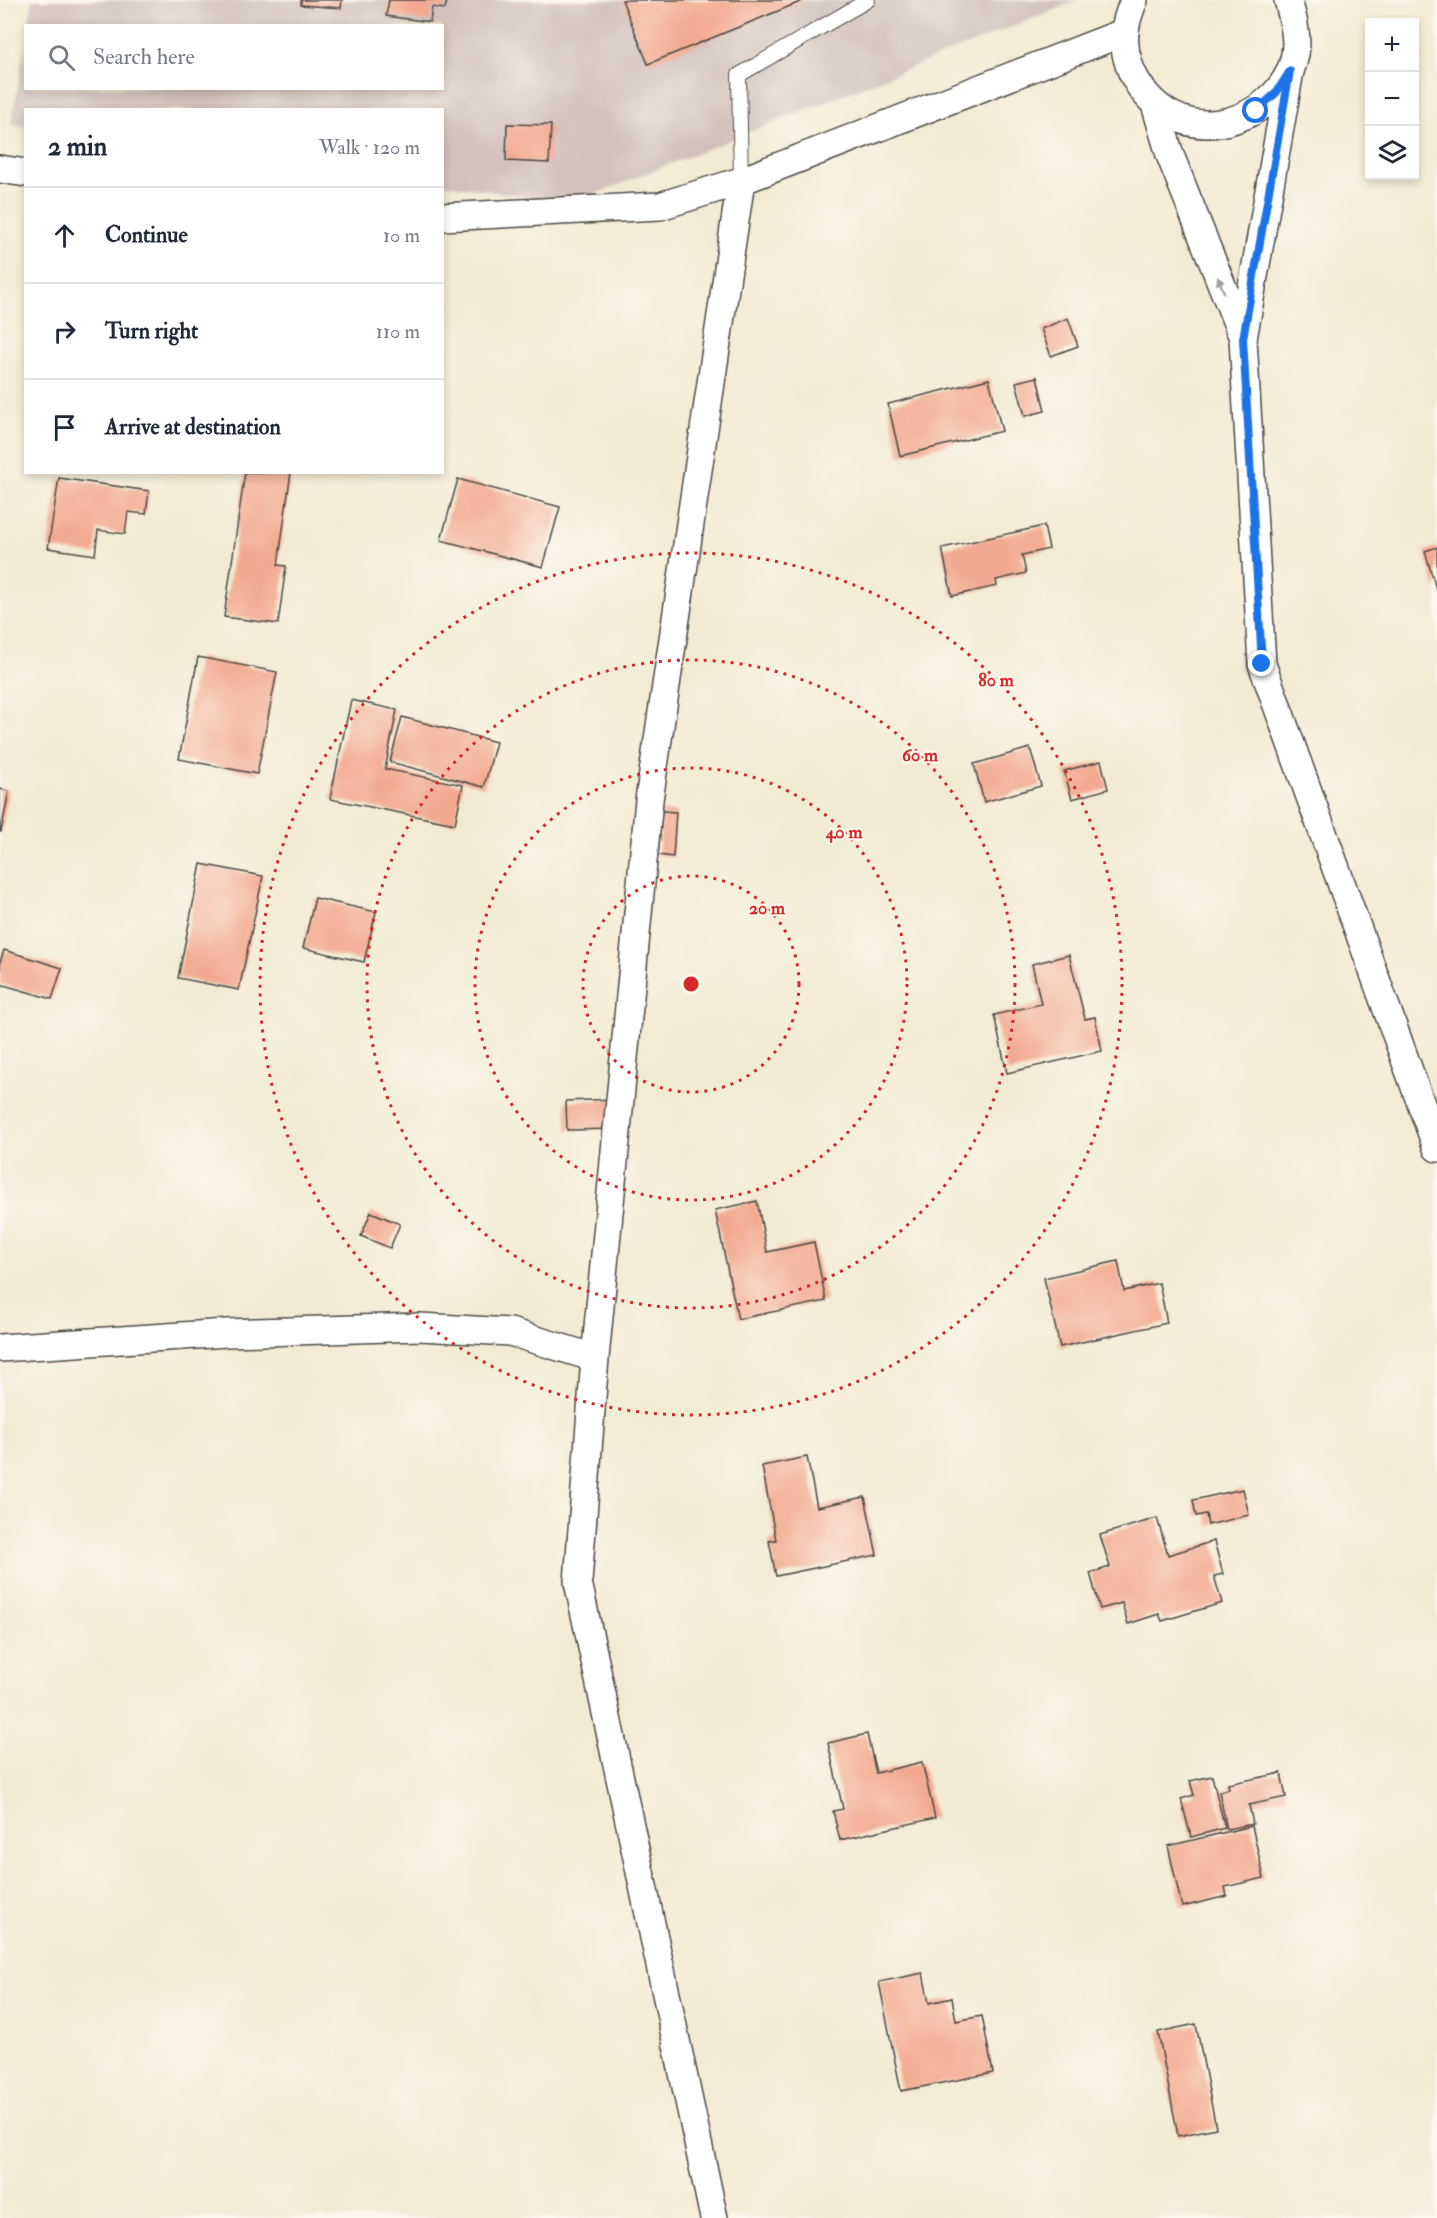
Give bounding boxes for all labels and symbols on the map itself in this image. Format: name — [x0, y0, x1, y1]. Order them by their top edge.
route start — [1242, 97, 1268, 123]
one-way arrow — [1216, 276, 1226, 294]
route end — [1248, 650, 1274, 676]
text: 80 m — [978, 669, 1015, 692]
text: 60 m — [902, 744, 939, 767]
text: 40 m — [825, 821, 863, 844]
text: 20 m — [749, 897, 786, 920]
centre of rings — [681, 974, 701, 994]

